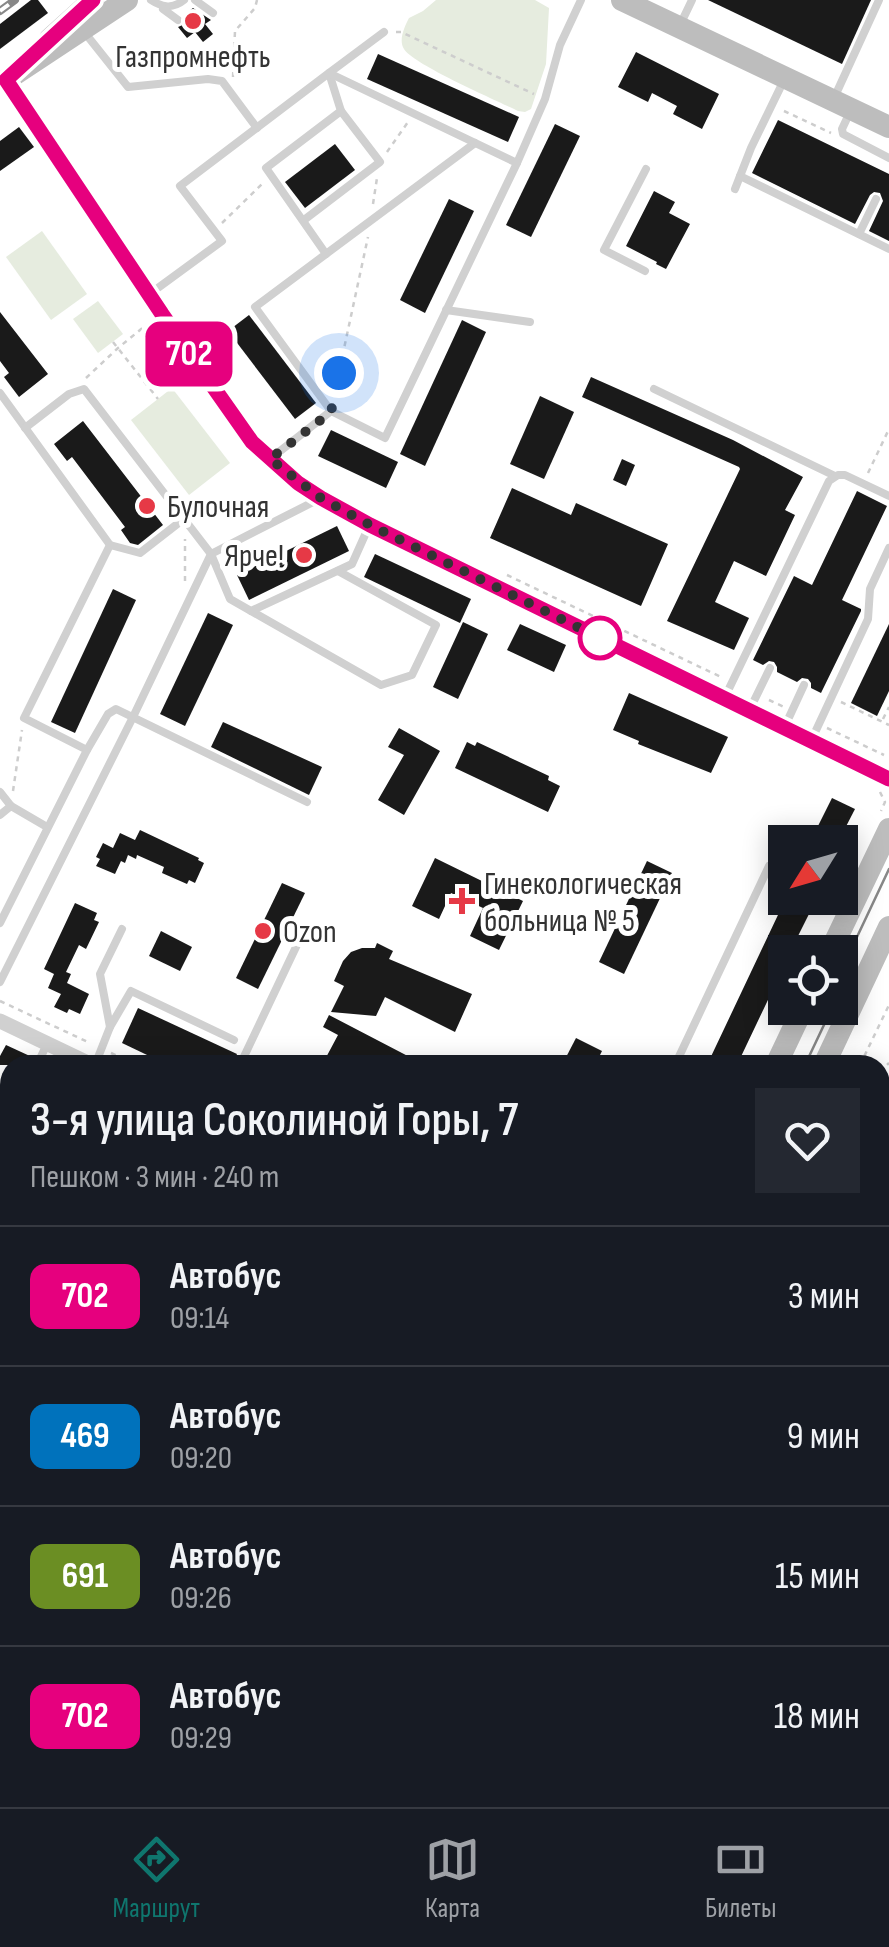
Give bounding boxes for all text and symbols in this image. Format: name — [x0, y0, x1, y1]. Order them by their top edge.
marker: Газпромнефть — [182, 10, 204, 32]
place label: Газпромнефть — [115, 38, 271, 77]
line badge: 702 — [132, 322, 246, 386]
text: 702 — [165, 333, 213, 376]
your location — [314, 348, 364, 398]
place label: Булочная — [167, 488, 269, 527]
marker: Булочная — [136, 495, 158, 517]
place label: Ярче! — [224, 537, 284, 576]
marker: Ярче! — [293, 544, 315, 566]
unlabelled marker — [579, 617, 621, 659]
north arrow — [768, 825, 858, 915]
map controls — [768, 825, 858, 1025]
place label: Гинекологическая больница № 5 — [484, 865, 682, 941]
marker: Гинекологическая больница № 5 — [449, 888, 475, 914]
place label: Ozon — [283, 913, 337, 952]
marker: Ozon — [252, 920, 274, 942]
button: locate — [768, 935, 858, 1025]
button: heart — [755, 1088, 860, 1193]
text: 3-я улица Соколиной Горы, 7 — [30, 1092, 518, 1149]
text: Пешком · 3 мин · 240 m — [30, 1158, 279, 1197]
text: Автобус — [170, 1254, 281, 1299]
text: 3 мин — [788, 1274, 860, 1319]
text: 702 — [61, 1275, 109, 1318]
text: 09:14 — [170, 1299, 229, 1338]
text: Автобус — [170, 1394, 281, 1439]
text: 9 мин — [787, 1414, 860, 1459]
text: 469 — [60, 1415, 110, 1458]
text: 09:20 — [170, 1439, 232, 1478]
text: Автобус — [170, 1534, 281, 1579]
text: 15 мин — [775, 1554, 860, 1599]
text: 691 — [62, 1555, 108, 1598]
text: 09:26 — [170, 1579, 232, 1618]
text: Автобус — [170, 1674, 281, 1719]
text: 18 мин — [774, 1694, 860, 1739]
text: 702 — [61, 1695, 109, 1738]
text: 09:29 — [170, 1719, 232, 1758]
tab: Маршрут — [112, 1832, 200, 1925]
tab: Карта — [425, 1832, 480, 1925]
tab: Билеты — [705, 1832, 777, 1925]

